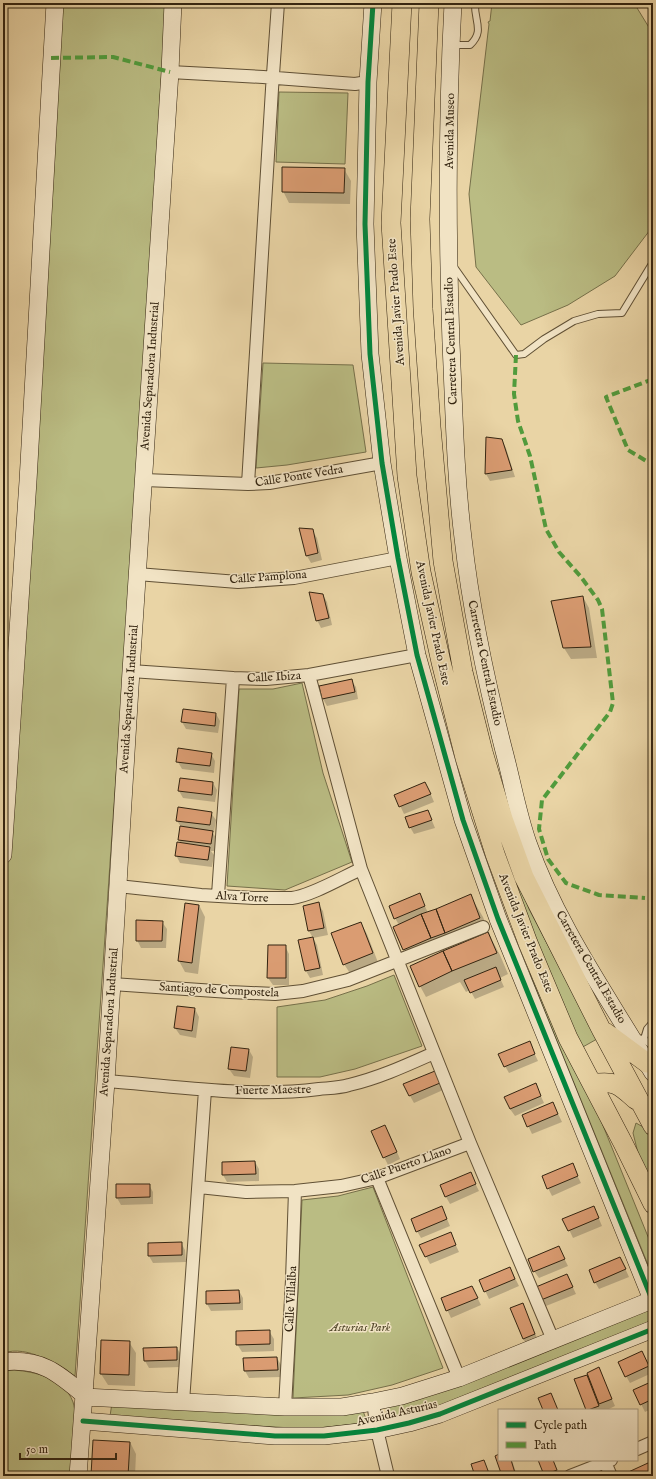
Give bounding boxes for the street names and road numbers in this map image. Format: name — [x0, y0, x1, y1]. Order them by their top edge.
street label: Avenida Museo — [442, 92, 458, 170]
street label: Avenida Javier Prado Este — [384, 237, 409, 367]
street label: Carretera Central Estadio — [441, 276, 461, 405]
street label: Avenida Separadora Industrial — [137, 300, 164, 452]
street label: Calle Ponte Vedra — [254, 462, 345, 490]
street label: Avenida Javier Prado Este — [411, 558, 454, 687]
street label: Calle Pamplona — [229, 567, 308, 588]
street label: Carretera Central Estadio — [464, 599, 506, 728]
street label: Avenida Separadora Industrial — [116, 623, 143, 775]
street label: Calle Ibiza — [247, 668, 302, 686]
street label: Avenida Javier Prado Este — [494, 870, 557, 996]
street label: Alva Torre — [214, 888, 269, 906]
street label: Carretera Central Estadio — [553, 908, 630, 1027]
street label: Avenida Separadora Industrial — [96, 946, 123, 1098]
street label: Santiago de Compostela — [159, 979, 280, 1002]
street label: Fuerte Maestre — [235, 1082, 312, 1098]
street label: Calle Puerto Llano — [359, 1142, 454, 1187]
street label: Calle Villalba — [282, 1265, 300, 1332]
street label: Avenida Asturias — [354, 1396, 439, 1430]

